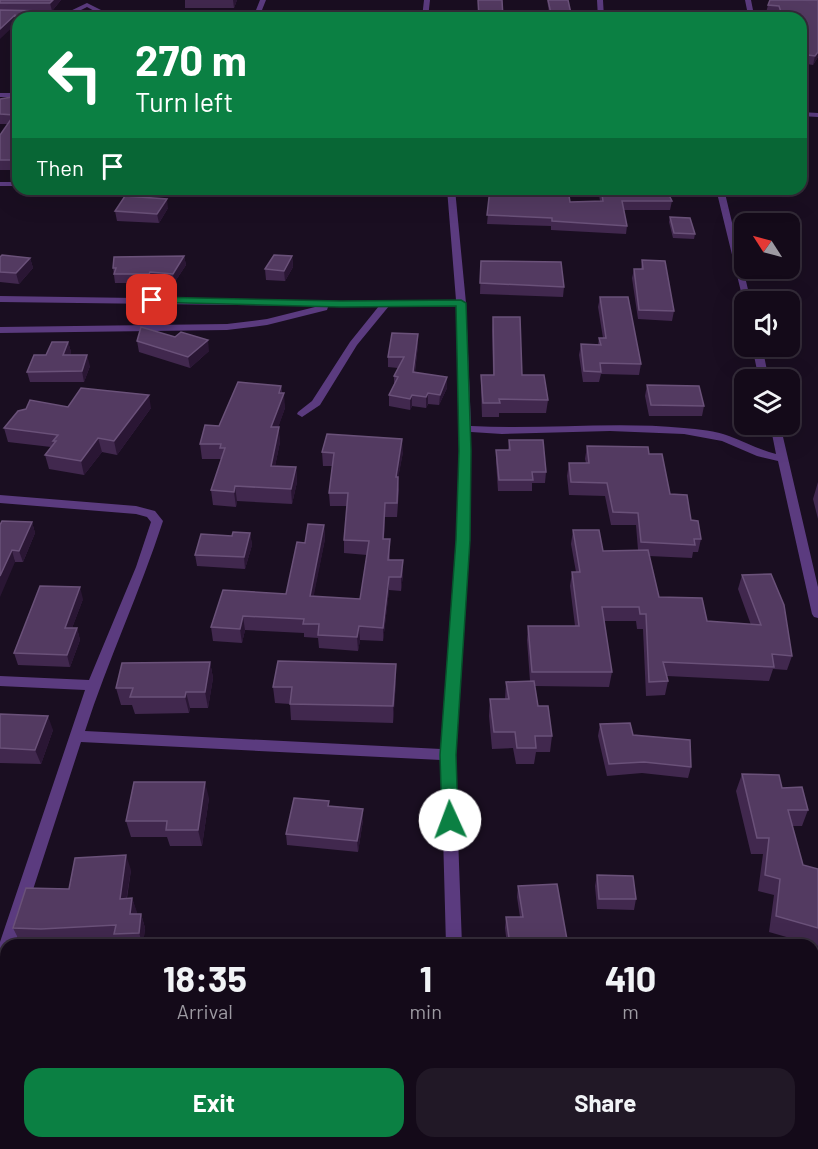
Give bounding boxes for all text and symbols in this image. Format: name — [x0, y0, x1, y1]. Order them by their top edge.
text: 270 m — [135, 34, 247, 84]
icon: left — [36, 36, 114, 114]
text: Turn left — [135, 85, 233, 117]
icon: arrive — [96, 150, 129, 183]
text: Then — [36, 154, 84, 180]
north arrow — [734, 213, 800, 279]
map controls — [734, 213, 800, 435]
pin — [126, 274, 177, 325]
icon: arrive — [135, 283, 168, 316]
button: sound — [734, 291, 800, 357]
button: layers — [734, 369, 800, 435]
position arrow — [418, 788, 482, 852]
text: 18:35 — [163, 956, 247, 999]
text: 1 — [419, 956, 432, 999]
text: 410 — [605, 956, 656, 999]
text: Arrival — [177, 999, 233, 1023]
text: min — [410, 999, 442, 1023]
text: m — [622, 999, 639, 1023]
button: Exit — [24, 1068, 404, 1137]
button: Share — [416, 1068, 795, 1137]

